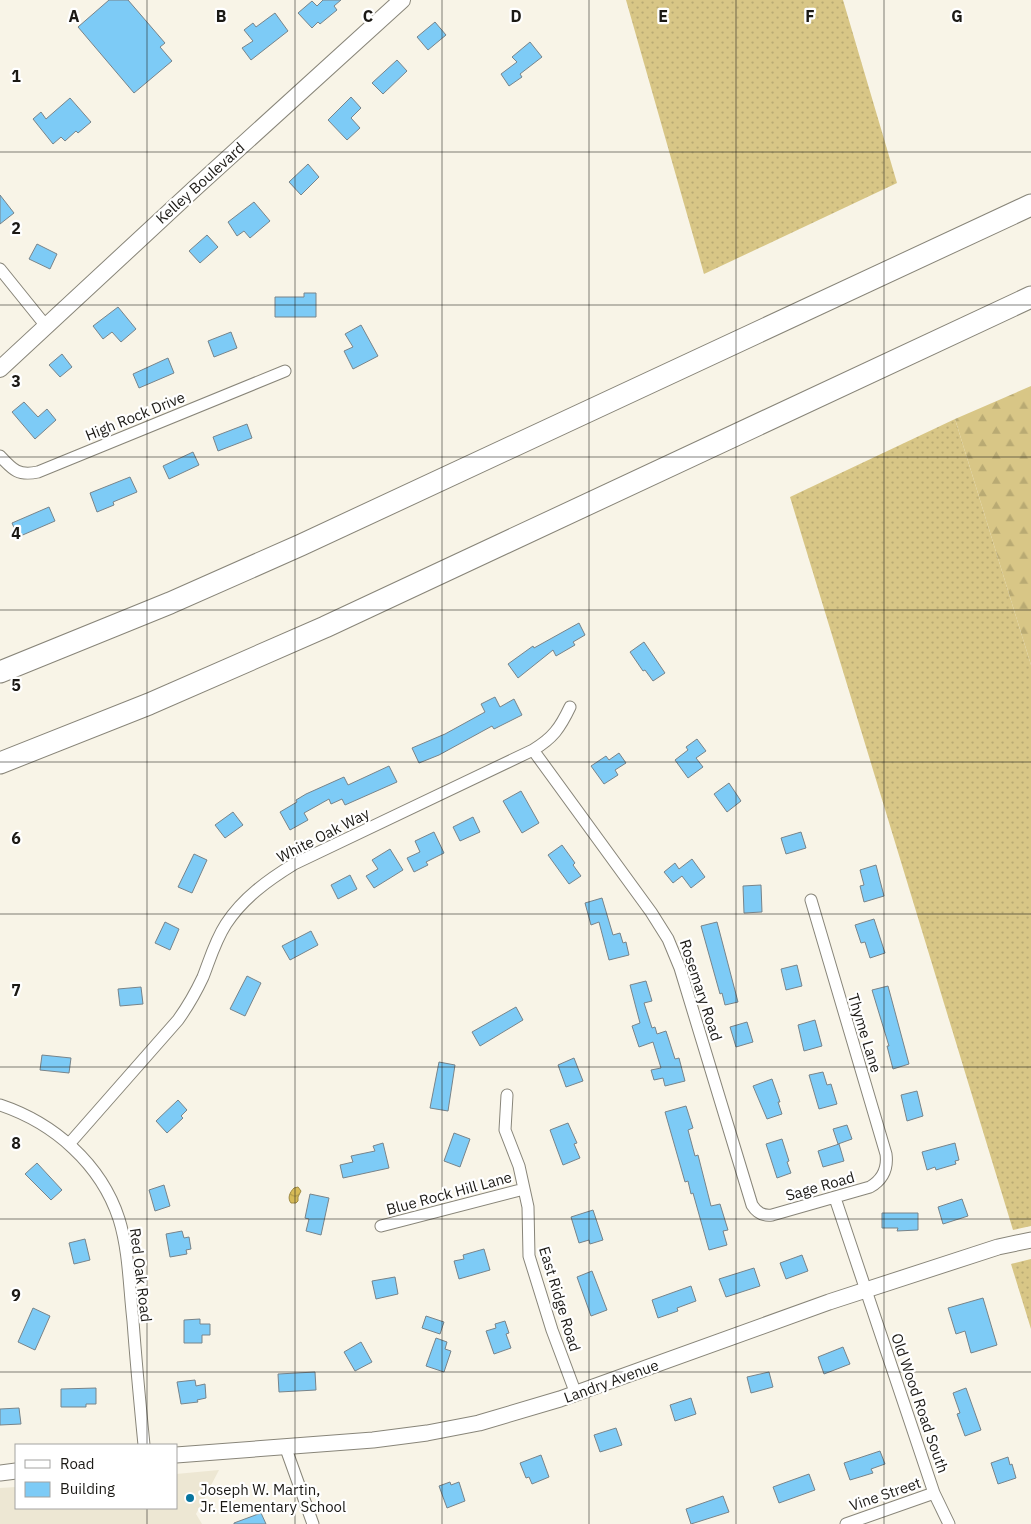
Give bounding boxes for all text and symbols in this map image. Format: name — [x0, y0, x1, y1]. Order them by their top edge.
text: A — [69, 6, 80, 26]
text: B — [216, 6, 227, 26]
text: C — [363, 6, 373, 26]
text: D — [510, 6, 522, 26]
text: E — [658, 6, 668, 26]
text: F — [805, 6, 815, 26]
text: G — [951, 6, 963, 26]
text: 1 — [11, 66, 21, 86]
street label: Kelley Boulevard — [152, 138, 248, 228]
text: 2 — [11, 218, 21, 238]
text: 3 — [11, 371, 21, 391]
street label: High Rock Drive — [82, 387, 188, 445]
text: 4 — [11, 523, 21, 543]
text: 5 — [11, 675, 21, 695]
street label: White Oak Way — [274, 803, 373, 866]
text: 6 — [11, 828, 21, 848]
street label: Rosemary Road — [676, 937, 726, 1043]
text: 7 — [11, 980, 21, 1000]
street label: Thyme Lane — [844, 991, 886, 1075]
text: 8 — [11, 1133, 21, 1153]
street label: Blue Rock Hill Lane — [384, 1167, 514, 1219]
street label: Sage Road — [783, 1167, 857, 1205]
street label: Red Oak Road — [126, 1227, 156, 1323]
street label: East Ridge Road — [535, 1244, 585, 1354]
text: 9 — [11, 1285, 21, 1305]
street label: Old Wood Road South — [887, 1331, 953, 1475]
street label: Landry Avenue — [561, 1355, 661, 1407]
legend — [15, 1444, 178, 1509]
text: Road — [60, 1454, 95, 1473]
street label: Vine Street — [847, 1473, 923, 1515]
text: Building — [60, 1479, 115, 1498]
place label: Joseph W. Martin, Jr. Elementary School — [200, 1480, 346, 1516]
marker: Joseph W. Martin, Jr. Elementary School — [184, 1492, 196, 1504]

